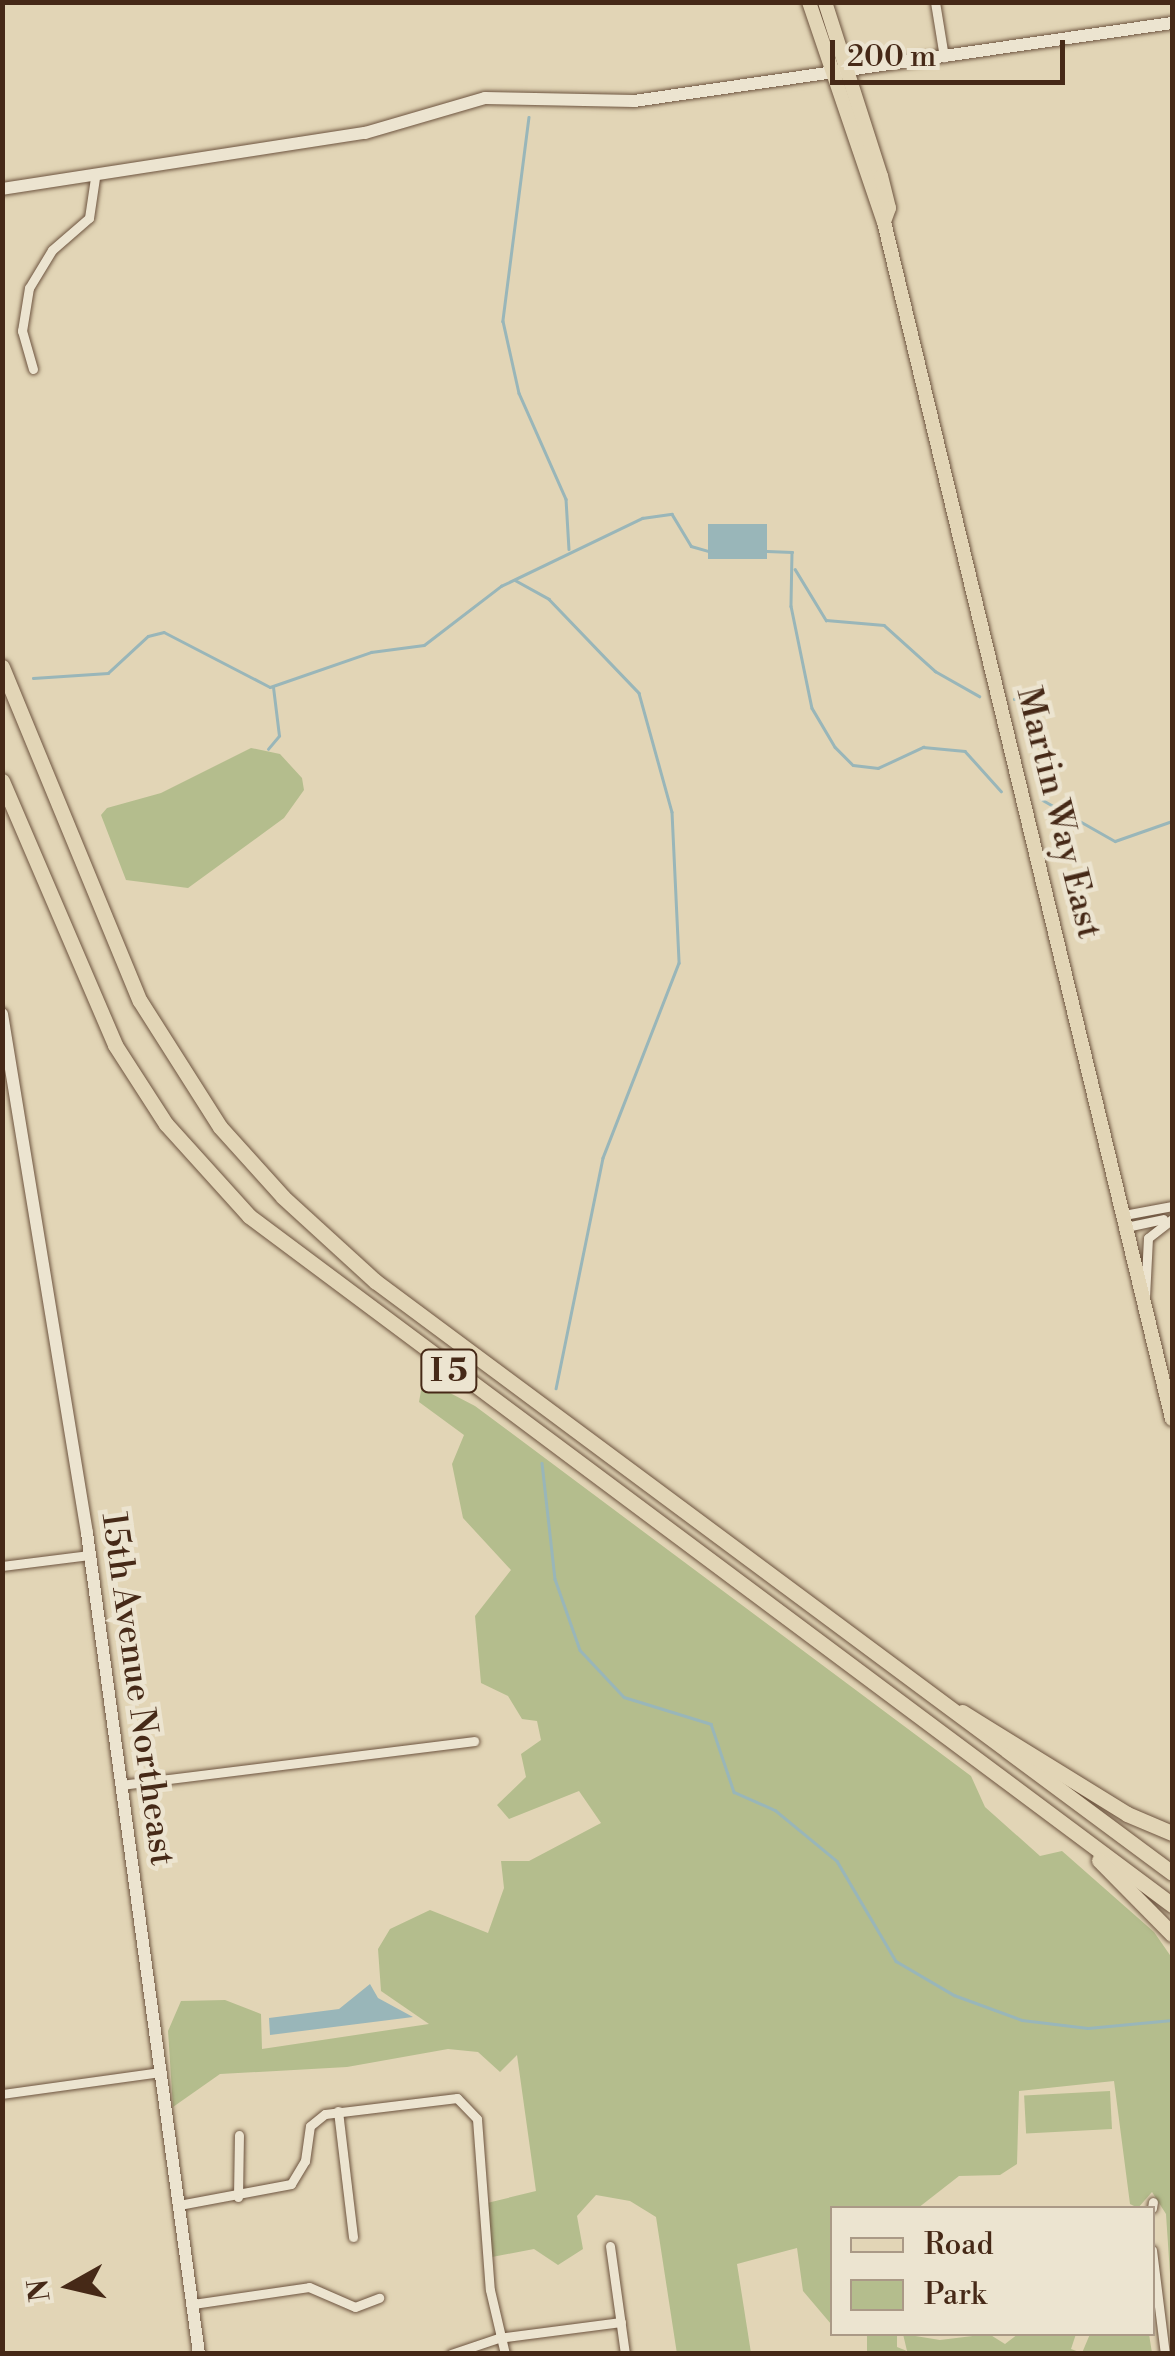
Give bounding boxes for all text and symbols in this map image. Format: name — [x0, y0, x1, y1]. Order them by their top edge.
scale bar — [835, 20, 1070, 82]
text: 200 m — [847, 38, 936, 76]
street label: Martin Way East — [1006, 683, 1110, 943]
road number: I 5 — [419, 1344, 479, 1398]
street label: 15th Avenue Northeast — [91, 1510, 183, 1868]
legend — [830, 2206, 1155, 2336]
text: Road — [924, 2226, 994, 2264]
north arrow — [20, 2236, 120, 2336]
text: Park — [924, 2276, 986, 2314]
text: N — [21, 2277, 59, 2304]

